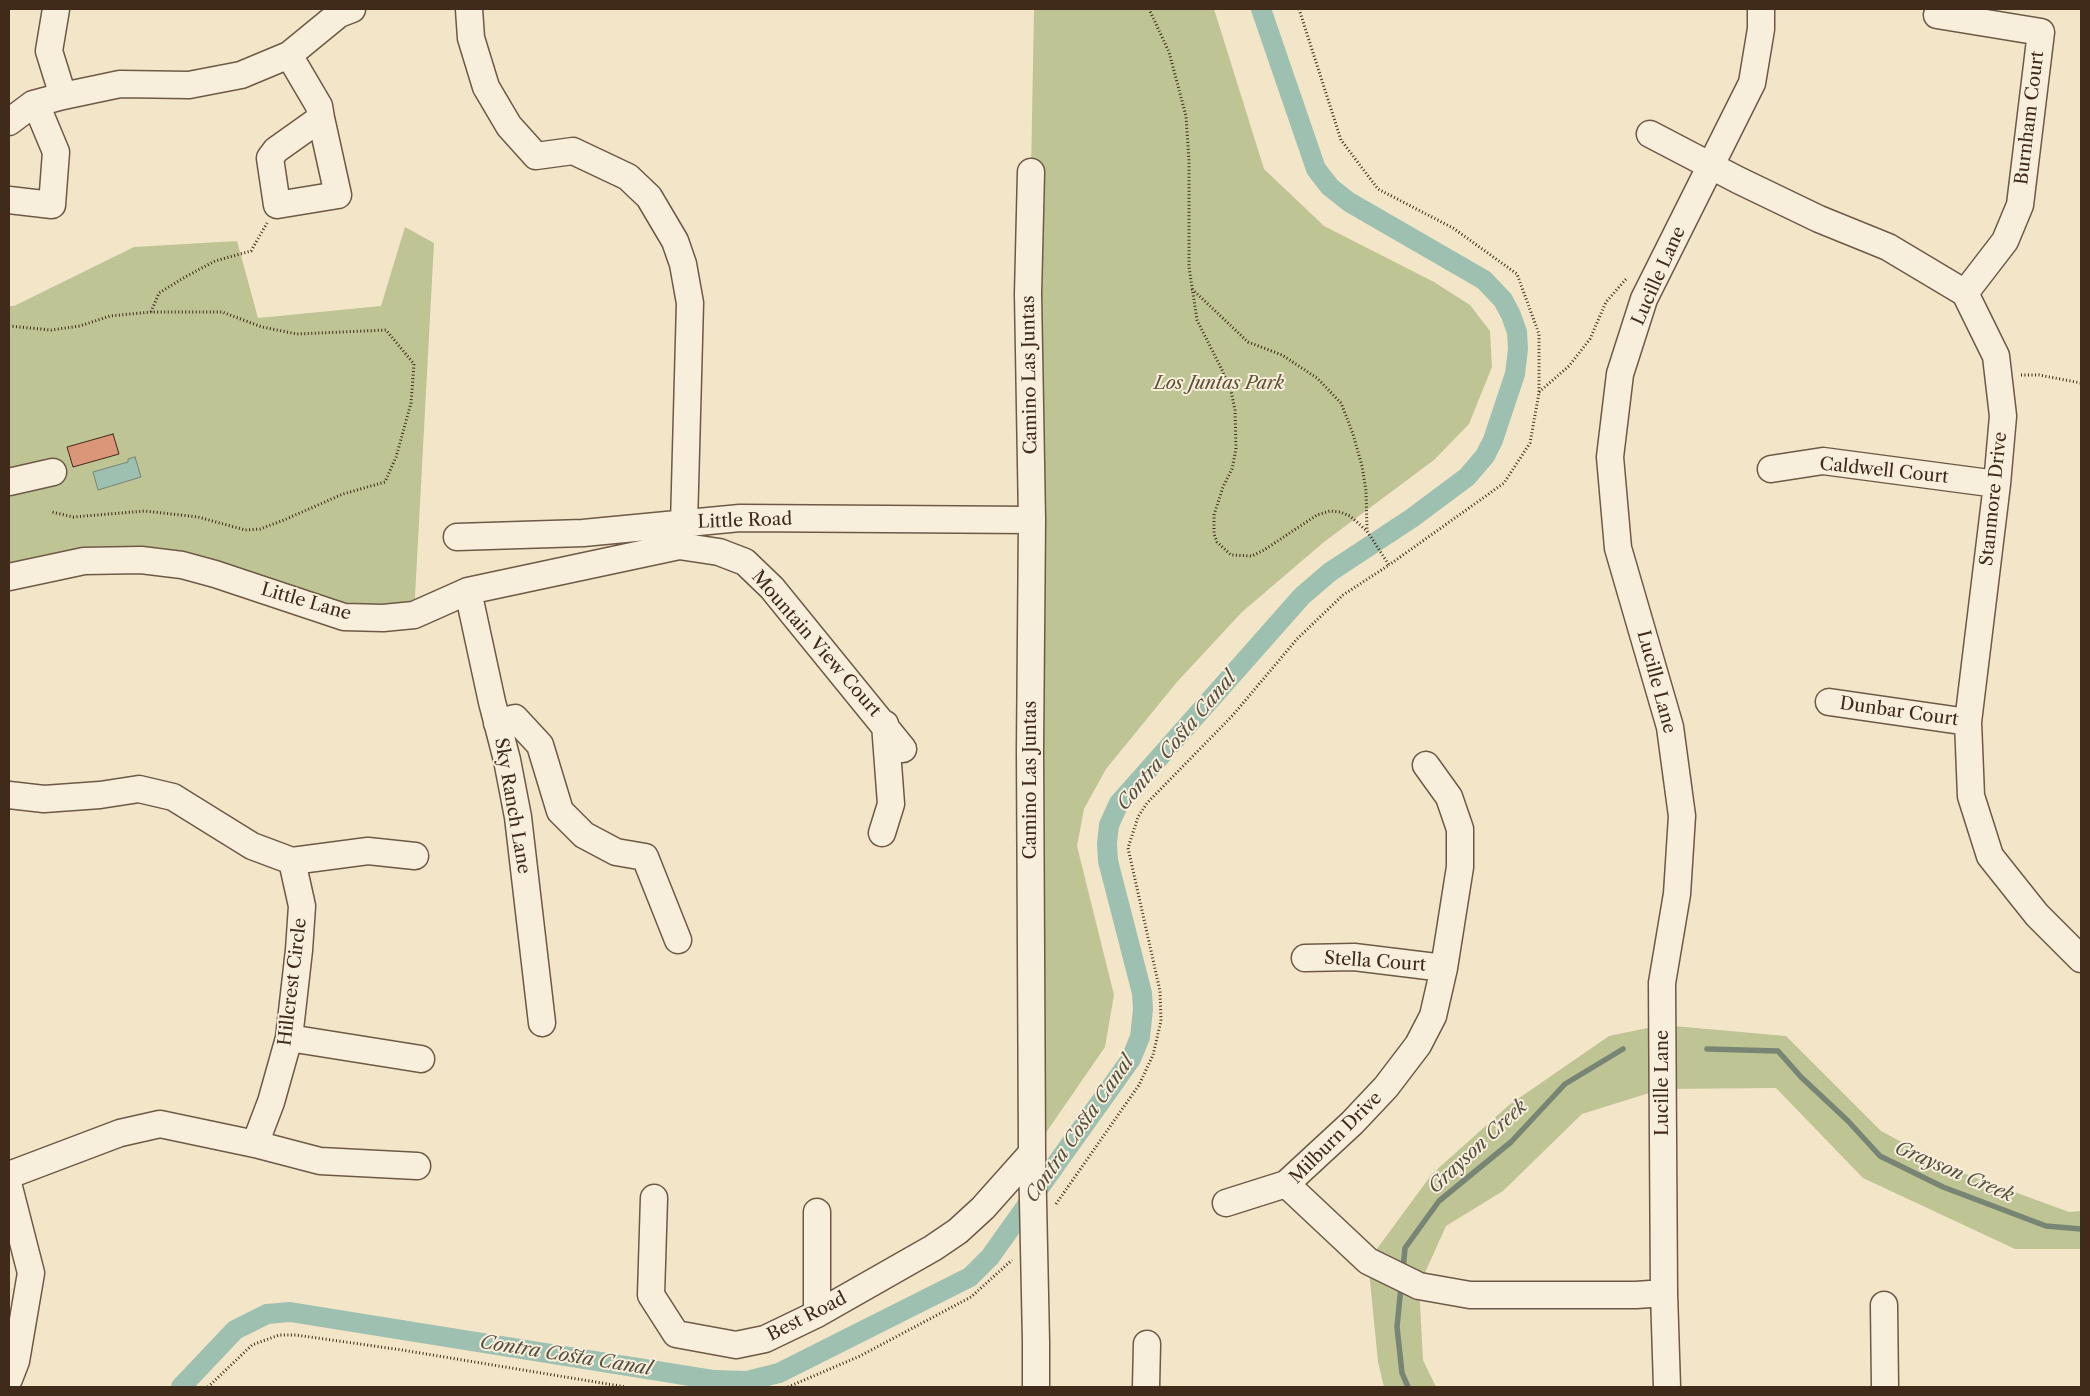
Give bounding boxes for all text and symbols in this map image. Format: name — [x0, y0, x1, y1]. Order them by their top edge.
street label: Burnham Court — [2011, 50, 2049, 186]
street label: Lucille Lane — [1628, 223, 1690, 329]
street label: Camino Las Juntas — [1018, 295, 1042, 455]
park label: Los Juntas Park — [1154, 373, 1284, 395]
street label: Stanmore Drive — [1976, 431, 2012, 567]
street label: Caldwell Court — [1819, 453, 1949, 489]
street label: Little Road — [697, 509, 793, 533]
street label: Mountain View Court — [747, 567, 885, 721]
street label: Little Lane — [258, 579, 354, 625]
street label: Lucille Lane — [1632, 628, 1680, 736]
water label: Contra Costa Canal — [1112, 667, 1242, 815]
street label: Dunbar Court — [1838, 693, 1960, 731]
street label: Camino Las Juntas — [1020, 701, 1042, 859]
street label: Sky Ranch Lane — [489, 736, 535, 876]
street label: Hillcrest Circle — [274, 917, 312, 1047]
street label: Stella Court — [1323, 948, 1427, 976]
street label: Lucille Lane — [1652, 1030, 1674, 1136]
water label: Contra Costa Canal — [1021, 1051, 1139, 1207]
street label: Milburn Drive — [1285, 1087, 1387, 1189]
water label: Grayson Creek — [1424, 1095, 1532, 1199]
water label: Grayson Creek — [1891, 1137, 2017, 1207]
street label: Best Road — [764, 1288, 850, 1346]
water label: Contra Costa Canal — [478, 1331, 654, 1381]

